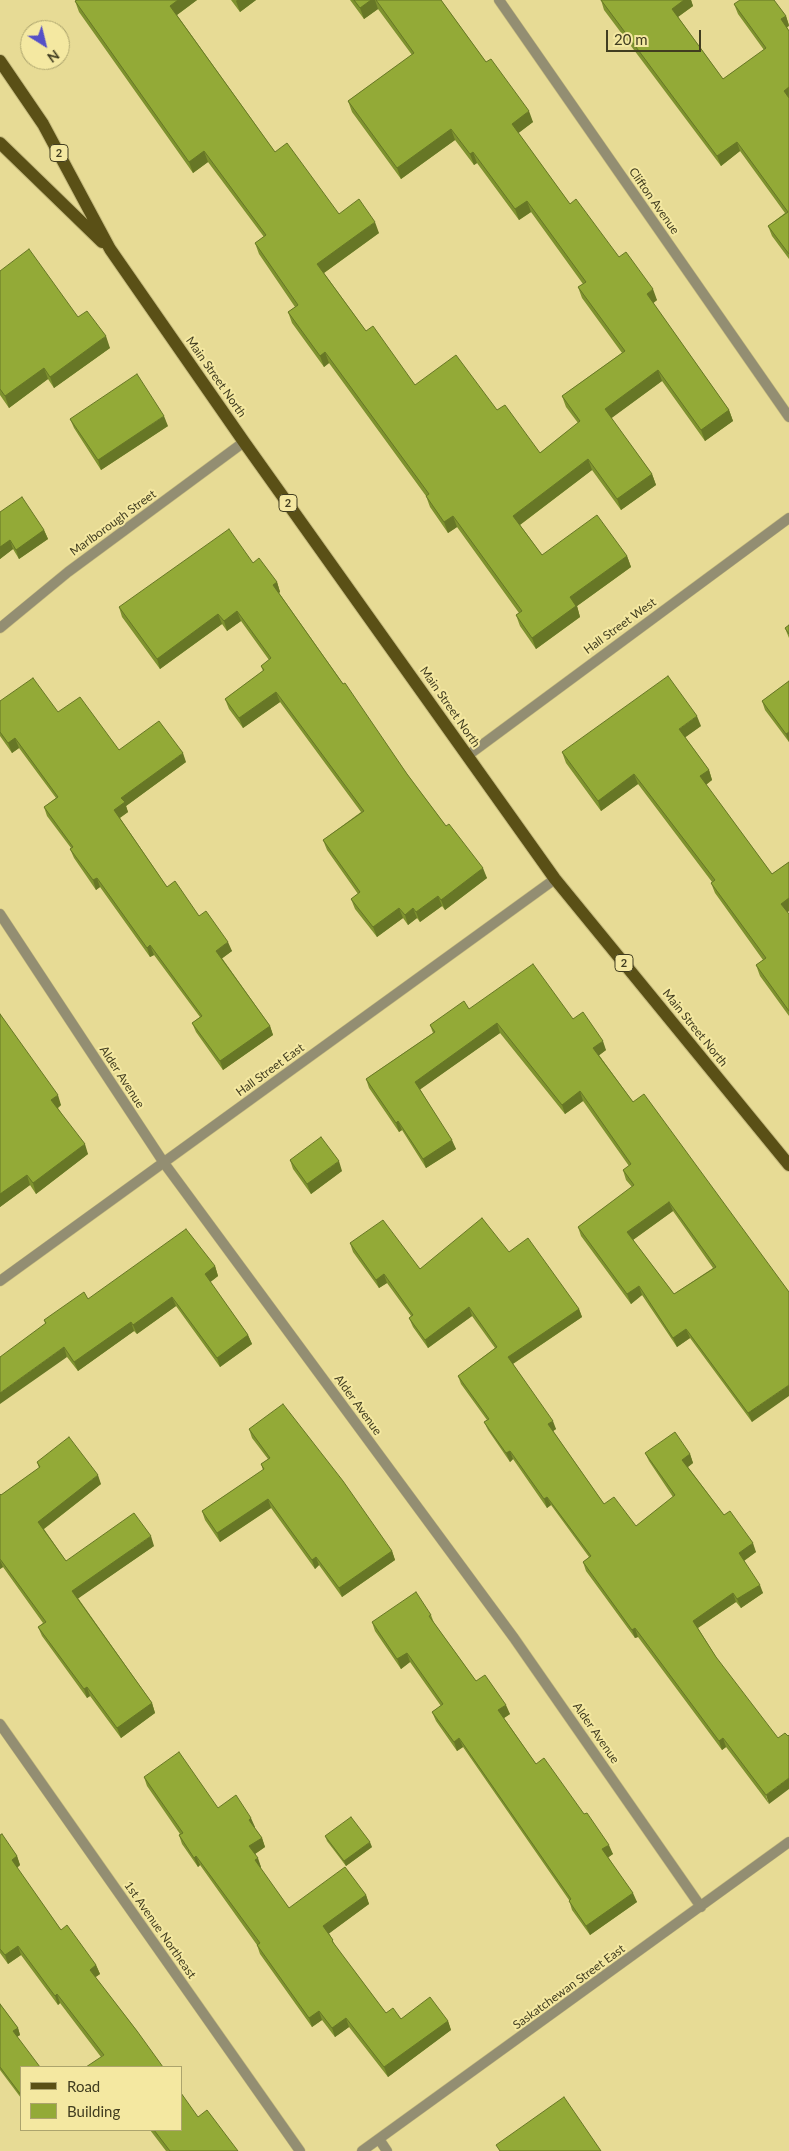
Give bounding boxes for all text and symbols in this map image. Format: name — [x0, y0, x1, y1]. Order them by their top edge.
north arrow — [20, 20, 70, 70]
scale bar — [609, 20, 704, 52]
text: 20 m — [614, 30, 648, 48]
text: N — [44, 47, 63, 67]
road number: 2 — [50, 144, 68, 162]
street label: Clifton Avenue — [626, 165, 682, 237]
street label: Main Street North — [183, 334, 249, 420]
street label: Marlborough Street — [67, 487, 159, 559]
road number: 2 — [279, 494, 297, 512]
street label: Hall Street West — [581, 595, 659, 657]
street label: Main Street North — [417, 664, 483, 750]
road number: 2 — [615, 954, 633, 971]
street label: Main Street North — [659, 986, 731, 1070]
street label: Hall Street East — [233, 1040, 307, 1100]
street label: Alder Avenue — [97, 1043, 147, 1111]
street label: Alder Avenue — [331, 1372, 385, 1438]
street label: Alder Avenue — [570, 1700, 622, 1766]
street label: 1st Avenue Northeast — [121, 1879, 199, 1981]
street label: Saskatchewan Street East — [510, 1942, 628, 2032]
legend — [20, 2066, 182, 2131]
text: Road — [67, 2077, 100, 2095]
text: Building — [67, 2102, 120, 2120]

